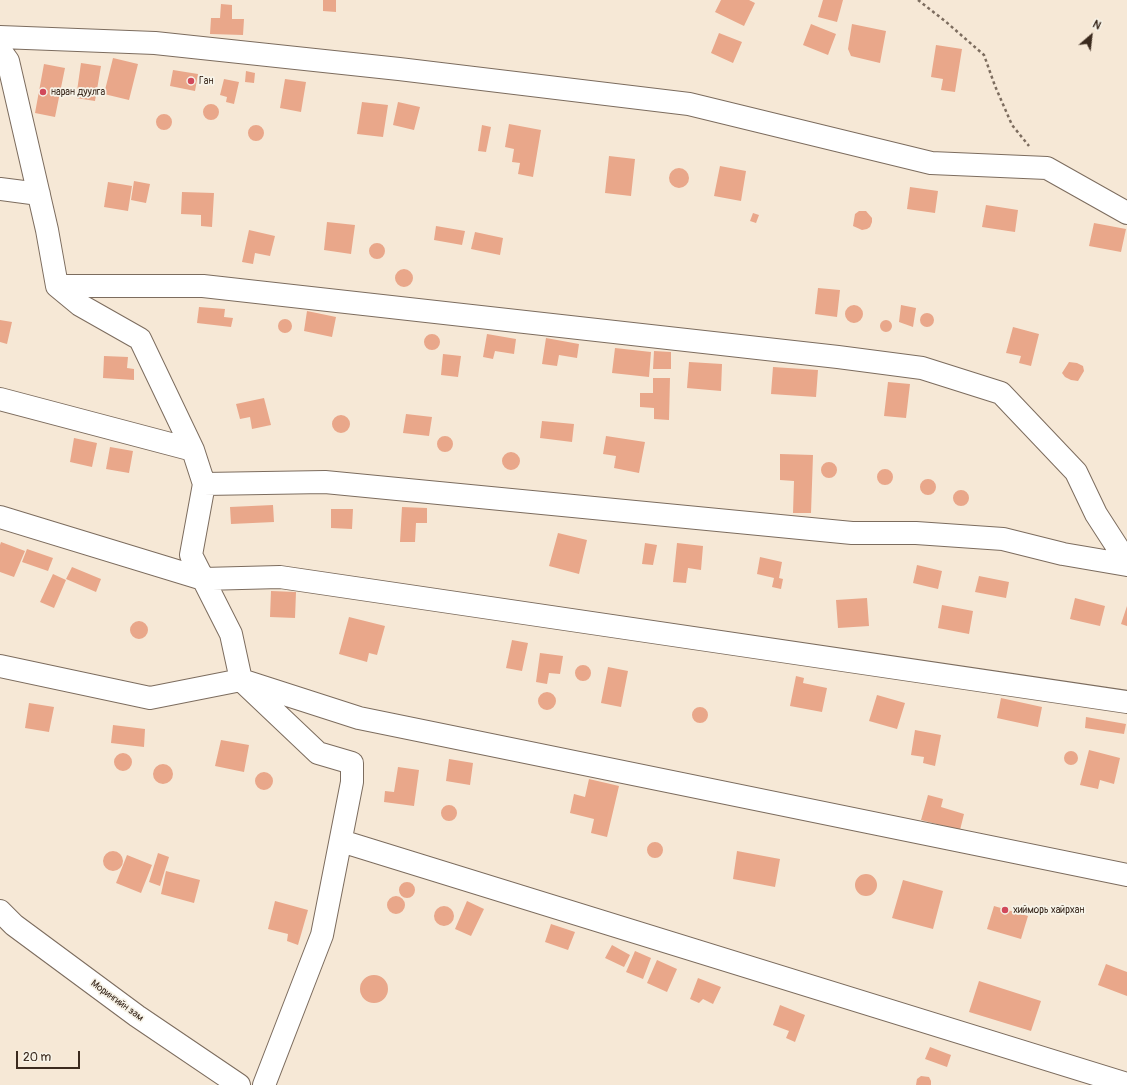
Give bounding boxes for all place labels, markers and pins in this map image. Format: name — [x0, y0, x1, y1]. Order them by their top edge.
place label: Ган — [199, 75, 213, 87]
marker: Ган — [186, 76, 196, 86]
place label: наран дуулга — [51, 86, 105, 98]
marker: наран дуулга — [38, 87, 48, 97]
place label: хийморь хайрхан — [1013, 904, 1085, 916]
marker: хийморь хайрхан — [1000, 905, 1010, 915]

